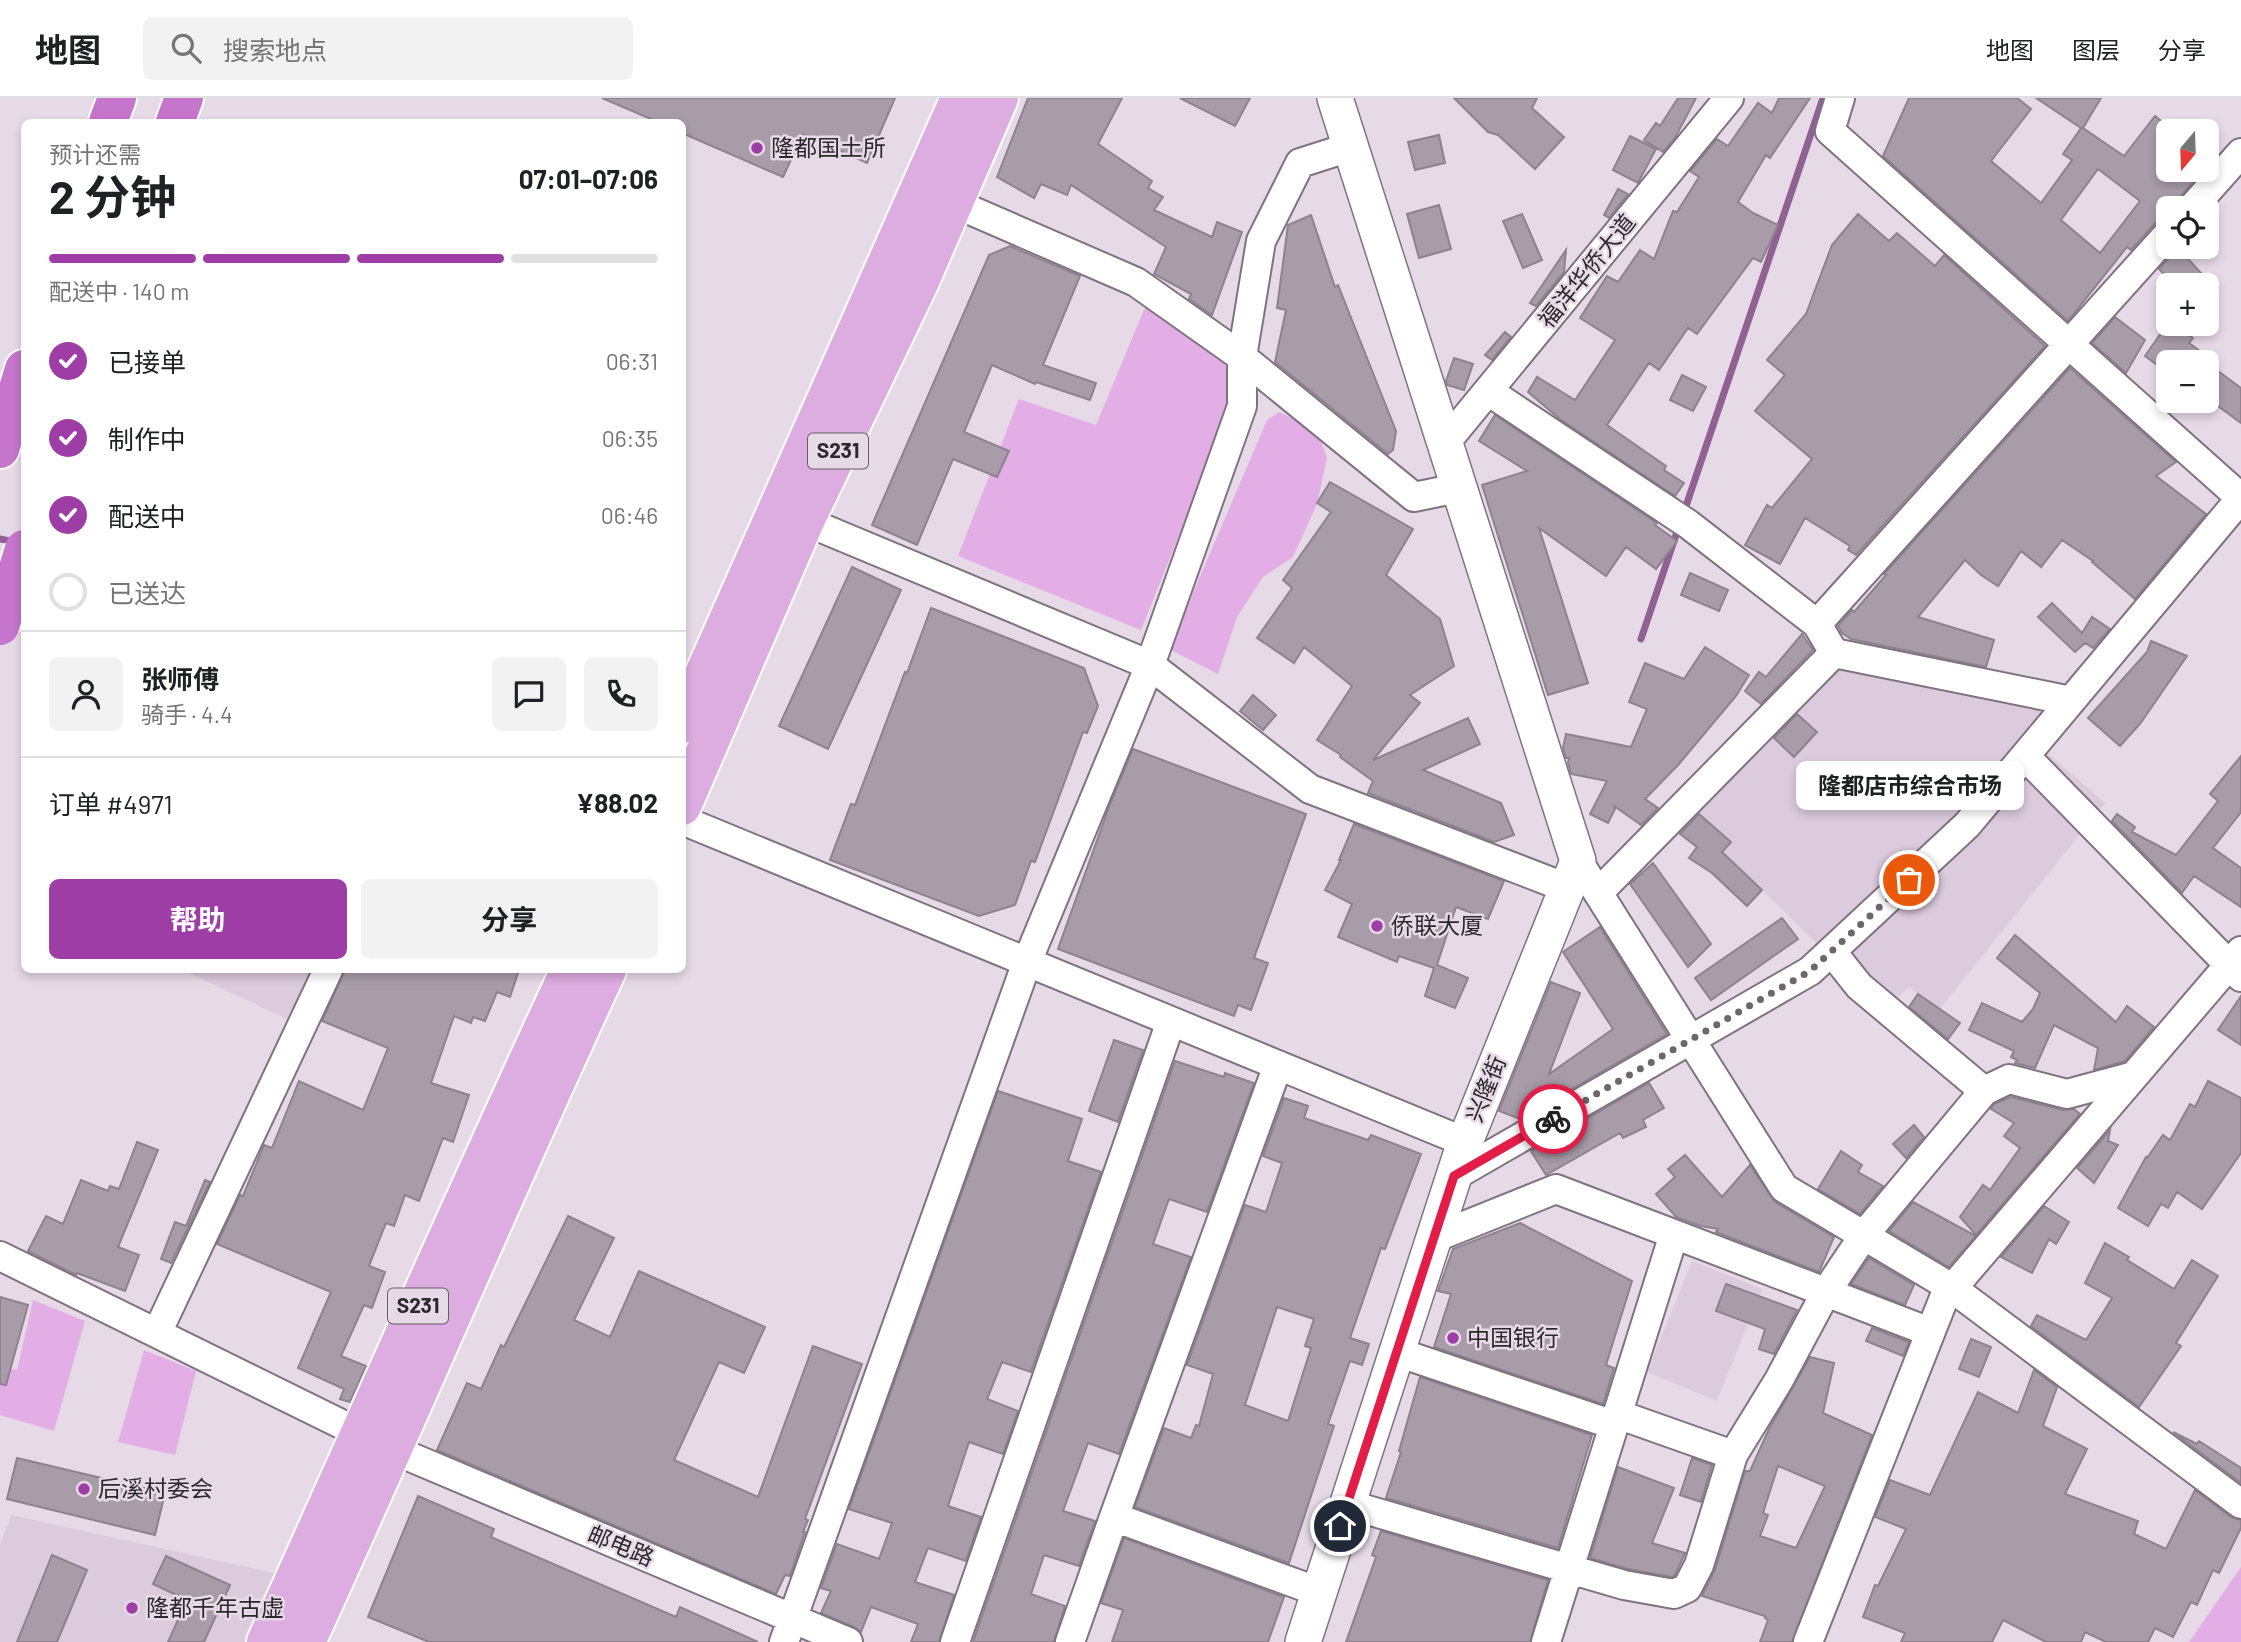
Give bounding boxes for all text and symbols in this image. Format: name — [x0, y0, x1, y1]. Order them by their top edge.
search box — [143, 17, 633, 80]
text: 地图 — [35, 29, 101, 69]
icon: search — [167, 29, 205, 67]
text: 搜索地点 — [223, 34, 327, 65]
text: 地图 — [1986, 35, 2034, 64]
text: 图层 — [2072, 35, 2120, 64]
text: 分享 — [2158, 35, 2206, 64]
north arrow — [2156, 119, 2219, 182]
map controls — [2156, 119, 2219, 413]
place label: 隆都国土所 — [771, 133, 886, 161]
text: 预计还需 — [49, 140, 141, 168]
marker: 隆都国土所 — [749, 140, 765, 156]
text: 07:01–07:06 — [519, 163, 658, 194]
text: 2 分钟 — [49, 168, 176, 223]
button: locate — [2156, 196, 2219, 259]
street label: 福洋华侨大道 — [1532, 208, 1641, 333]
button: + — [2156, 273, 2219, 336]
text: 配送中 · 140 m — [49, 277, 189, 305]
icon: check — [49, 342, 87, 380]
text: 已接单 — [108, 346, 186, 377]
text: 06:31 — [606, 347, 658, 375]
button: − — [2156, 350, 2219, 413]
icon: check — [49, 419, 87, 457]
text: 制作中 — [108, 423, 186, 454]
text: 06:35 — [602, 424, 658, 452]
road number: S231 — [808, 434, 868, 468]
icon: check — [49, 496, 87, 534]
text: 配送中 — [108, 500, 186, 531]
text: 06:46 — [601, 501, 658, 529]
text: 已送达 — [108, 577, 186, 608]
button: person — [49, 657, 123, 731]
button: chat — [492, 657, 566, 731]
button: phone — [584, 657, 658, 731]
text: 张师傅 — [141, 663, 219, 694]
text: 骑手 · 4.4 — [141, 700, 233, 728]
callout: 隆都店市综合市场 — [1795, 761, 2023, 810]
text: 隆都店市综合市场 — [1818, 771, 2002, 799]
text: ¥88.02 — [576, 787, 658, 818]
text: 订单 #4971 — [49, 788, 173, 819]
pin — [1879, 850, 1939, 910]
icon: bag — [1890, 861, 1928, 899]
button: 帮助 — [49, 879, 347, 959]
button: 分享 — [361, 879, 658, 959]
place label: 侨联大厦 — [1391, 911, 1483, 939]
marker: 侨联大厦 — [1369, 918, 1385, 934]
street label: 兴隆街 — [1459, 1051, 1511, 1126]
courier — [1518, 1084, 1588, 1154]
icon: bike — [1534, 1100, 1572, 1138]
road number: S231 — [388, 1288, 448, 1324]
place label: 中国银行 — [1467, 1323, 1559, 1351]
marker: 中国银行 — [1445, 1330, 1461, 1346]
place label: 后溪村委会 — [98, 1474, 213, 1502]
marker: 后溪村委会 — [76, 1481, 92, 1497]
pin — [1310, 1496, 1370, 1556]
icon: home — [1321, 1507, 1359, 1545]
street label: 邮电路 — [584, 1519, 659, 1571]
place label: 隆都千年古虚 — [146, 1593, 284, 1621]
marker: 隆都千年古虚 — [124, 1600, 140, 1616]

